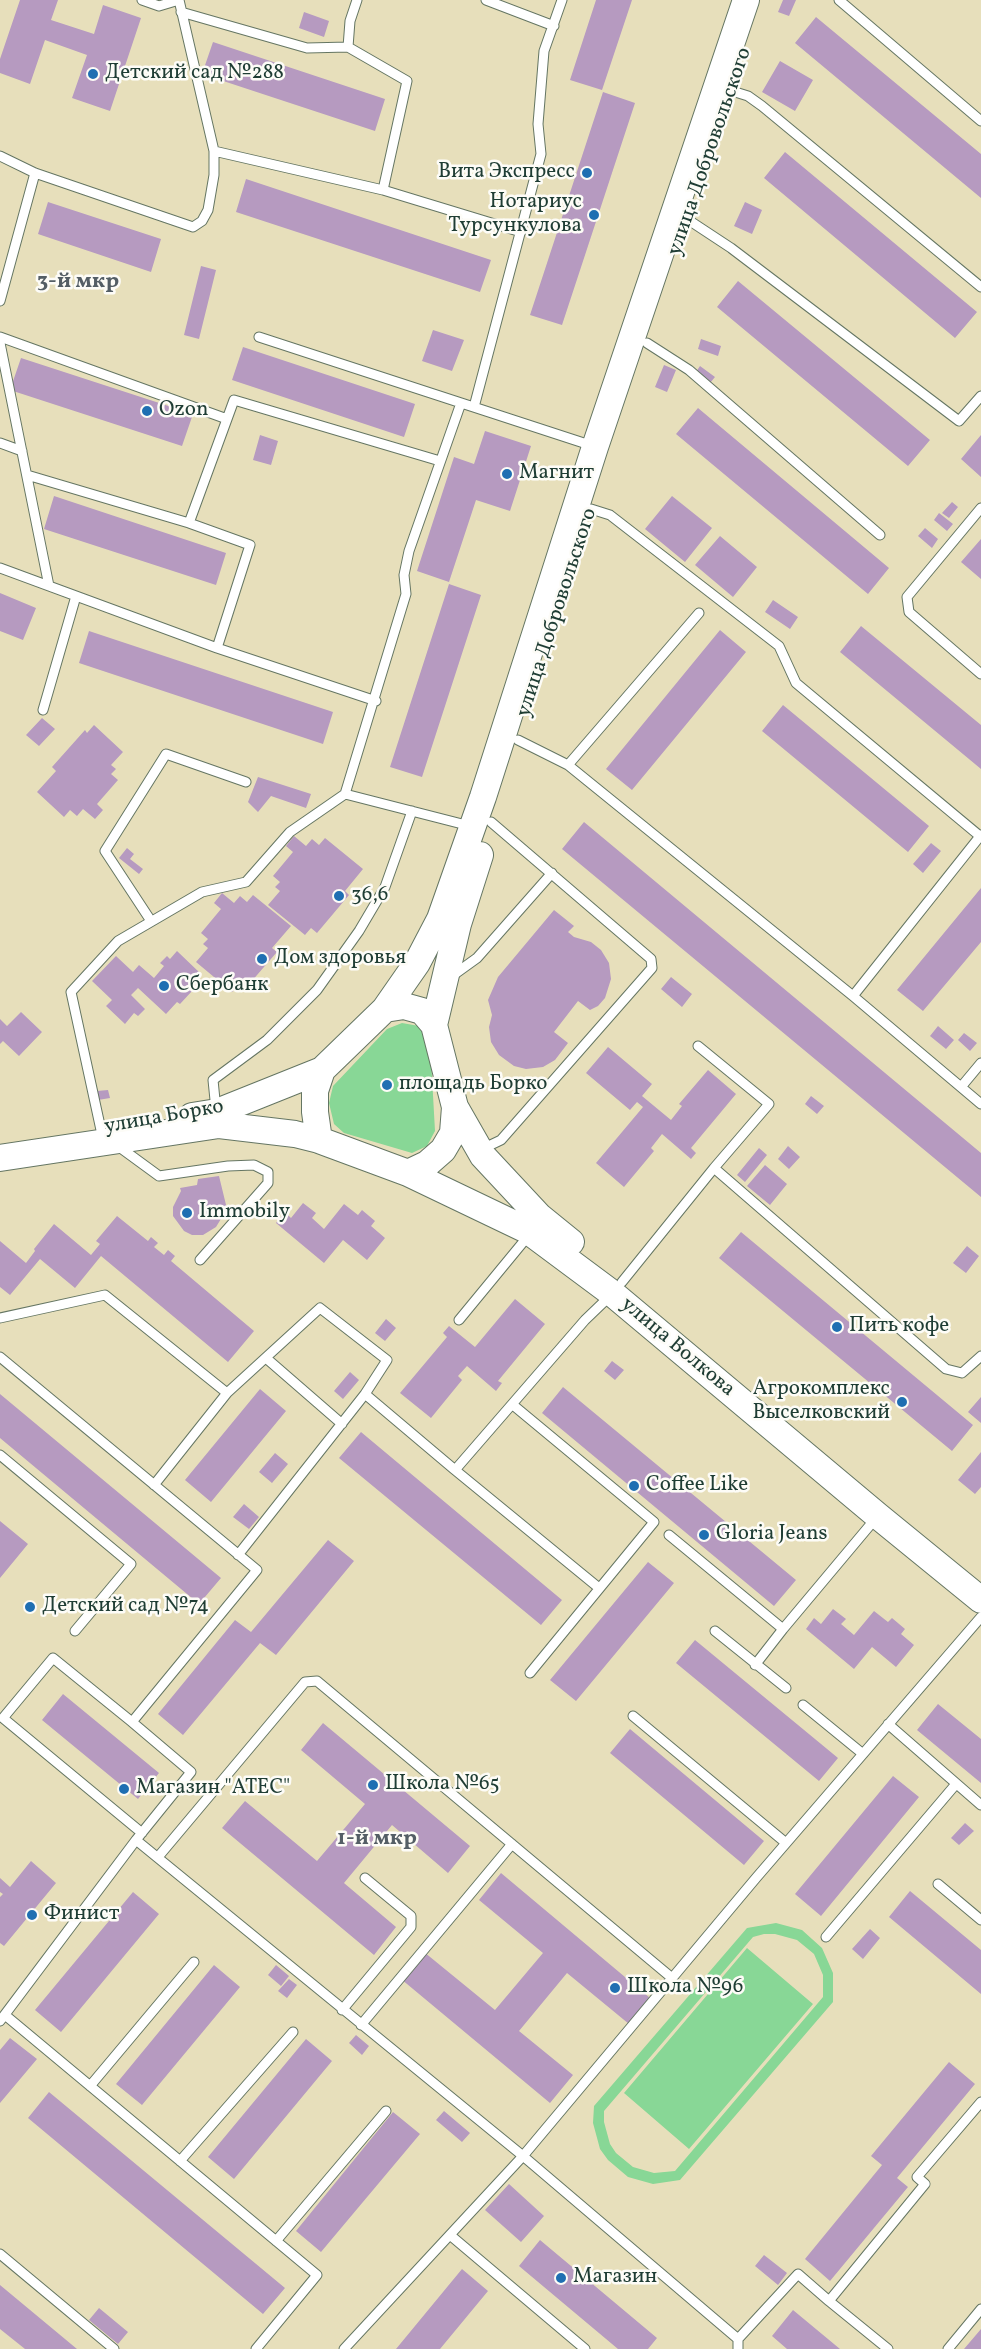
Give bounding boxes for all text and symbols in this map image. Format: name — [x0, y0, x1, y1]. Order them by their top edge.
street label: улица Добровольского — [664, 45, 758, 259]
place label: Детский сад №288 — [105, 61, 284, 87]
marker: Детский сад №288 — [86, 67, 100, 81]
place label: Вита Экспресс — [438, 160, 575, 186]
marker: Вита Экспресс — [580, 166, 594, 180]
place label: Нотариус Турсункулова — [448, 190, 582, 240]
marker: Нотариус Турсункулова — [587, 208, 601, 222]
district label: 3-й мкр — [37, 270, 119, 296]
place label: Ozon — [159, 398, 209, 424]
marker: Ozon — [140, 404, 154, 418]
place label: Магнит — [519, 461, 594, 487]
marker: Магнит — [500, 467, 514, 481]
street label: улица Добровольского — [512, 505, 604, 721]
place label: 36,6 — [351, 883, 388, 909]
marker: 36,6 — [332, 889, 346, 903]
place label: Дом здоровья — [274, 946, 406, 972]
marker: Дом здоровья — [255, 952, 269, 966]
place label: Сбербанк — [176, 973, 268, 999]
marker: Сбербанк — [157, 979, 171, 993]
place label: площадь Борко — [399, 1072, 547, 1098]
marker: площадь Борко — [380, 1078, 394, 1092]
street label: улица Борко — [102, 1095, 226, 1141]
place label: Immobily — [199, 1200, 290, 1226]
marker: Immobily — [180, 1206, 194, 1220]
street label: улица Волкова — [615, 1293, 739, 1403]
place label: Пить кофе — [849, 1314, 949, 1340]
marker: Пить кофе — [830, 1320, 844, 1334]
place label: Агрокомплекс Выселковский — [752, 1377, 890, 1427]
marker: Агрокомплекс Выселковский — [895, 1395, 909, 1409]
place label: Coffee Like — [646, 1473, 748, 1499]
marker: Coffee Like — [627, 1479, 641, 1493]
place label: Gloria Jeans — [716, 1522, 827, 1548]
marker: Gloria Jeans — [697, 1528, 711, 1542]
place label: Детский сад №74 — [42, 1594, 209, 1620]
marker: Детский сад №74 — [23, 1600, 37, 1614]
place label: Школа №65 — [385, 1772, 500, 1798]
place label: Магазин "АТЕС" — [136, 1776, 290, 1802]
marker: Школа №65 — [366, 1778, 380, 1792]
marker: Магазин "АТЕС" — [117, 1782, 131, 1796]
district label: 1-й мкр — [337, 1827, 417, 1853]
place label: Финист — [44, 1902, 119, 1928]
marker: Финист — [25, 1908, 39, 1922]
place label: Школа №96 — [627, 1975, 743, 2001]
marker: Школа №96 — [608, 1981, 622, 1995]
place label: Магазин — [573, 2265, 657, 2291]
marker: Магазин — [554, 2271, 568, 2285]

